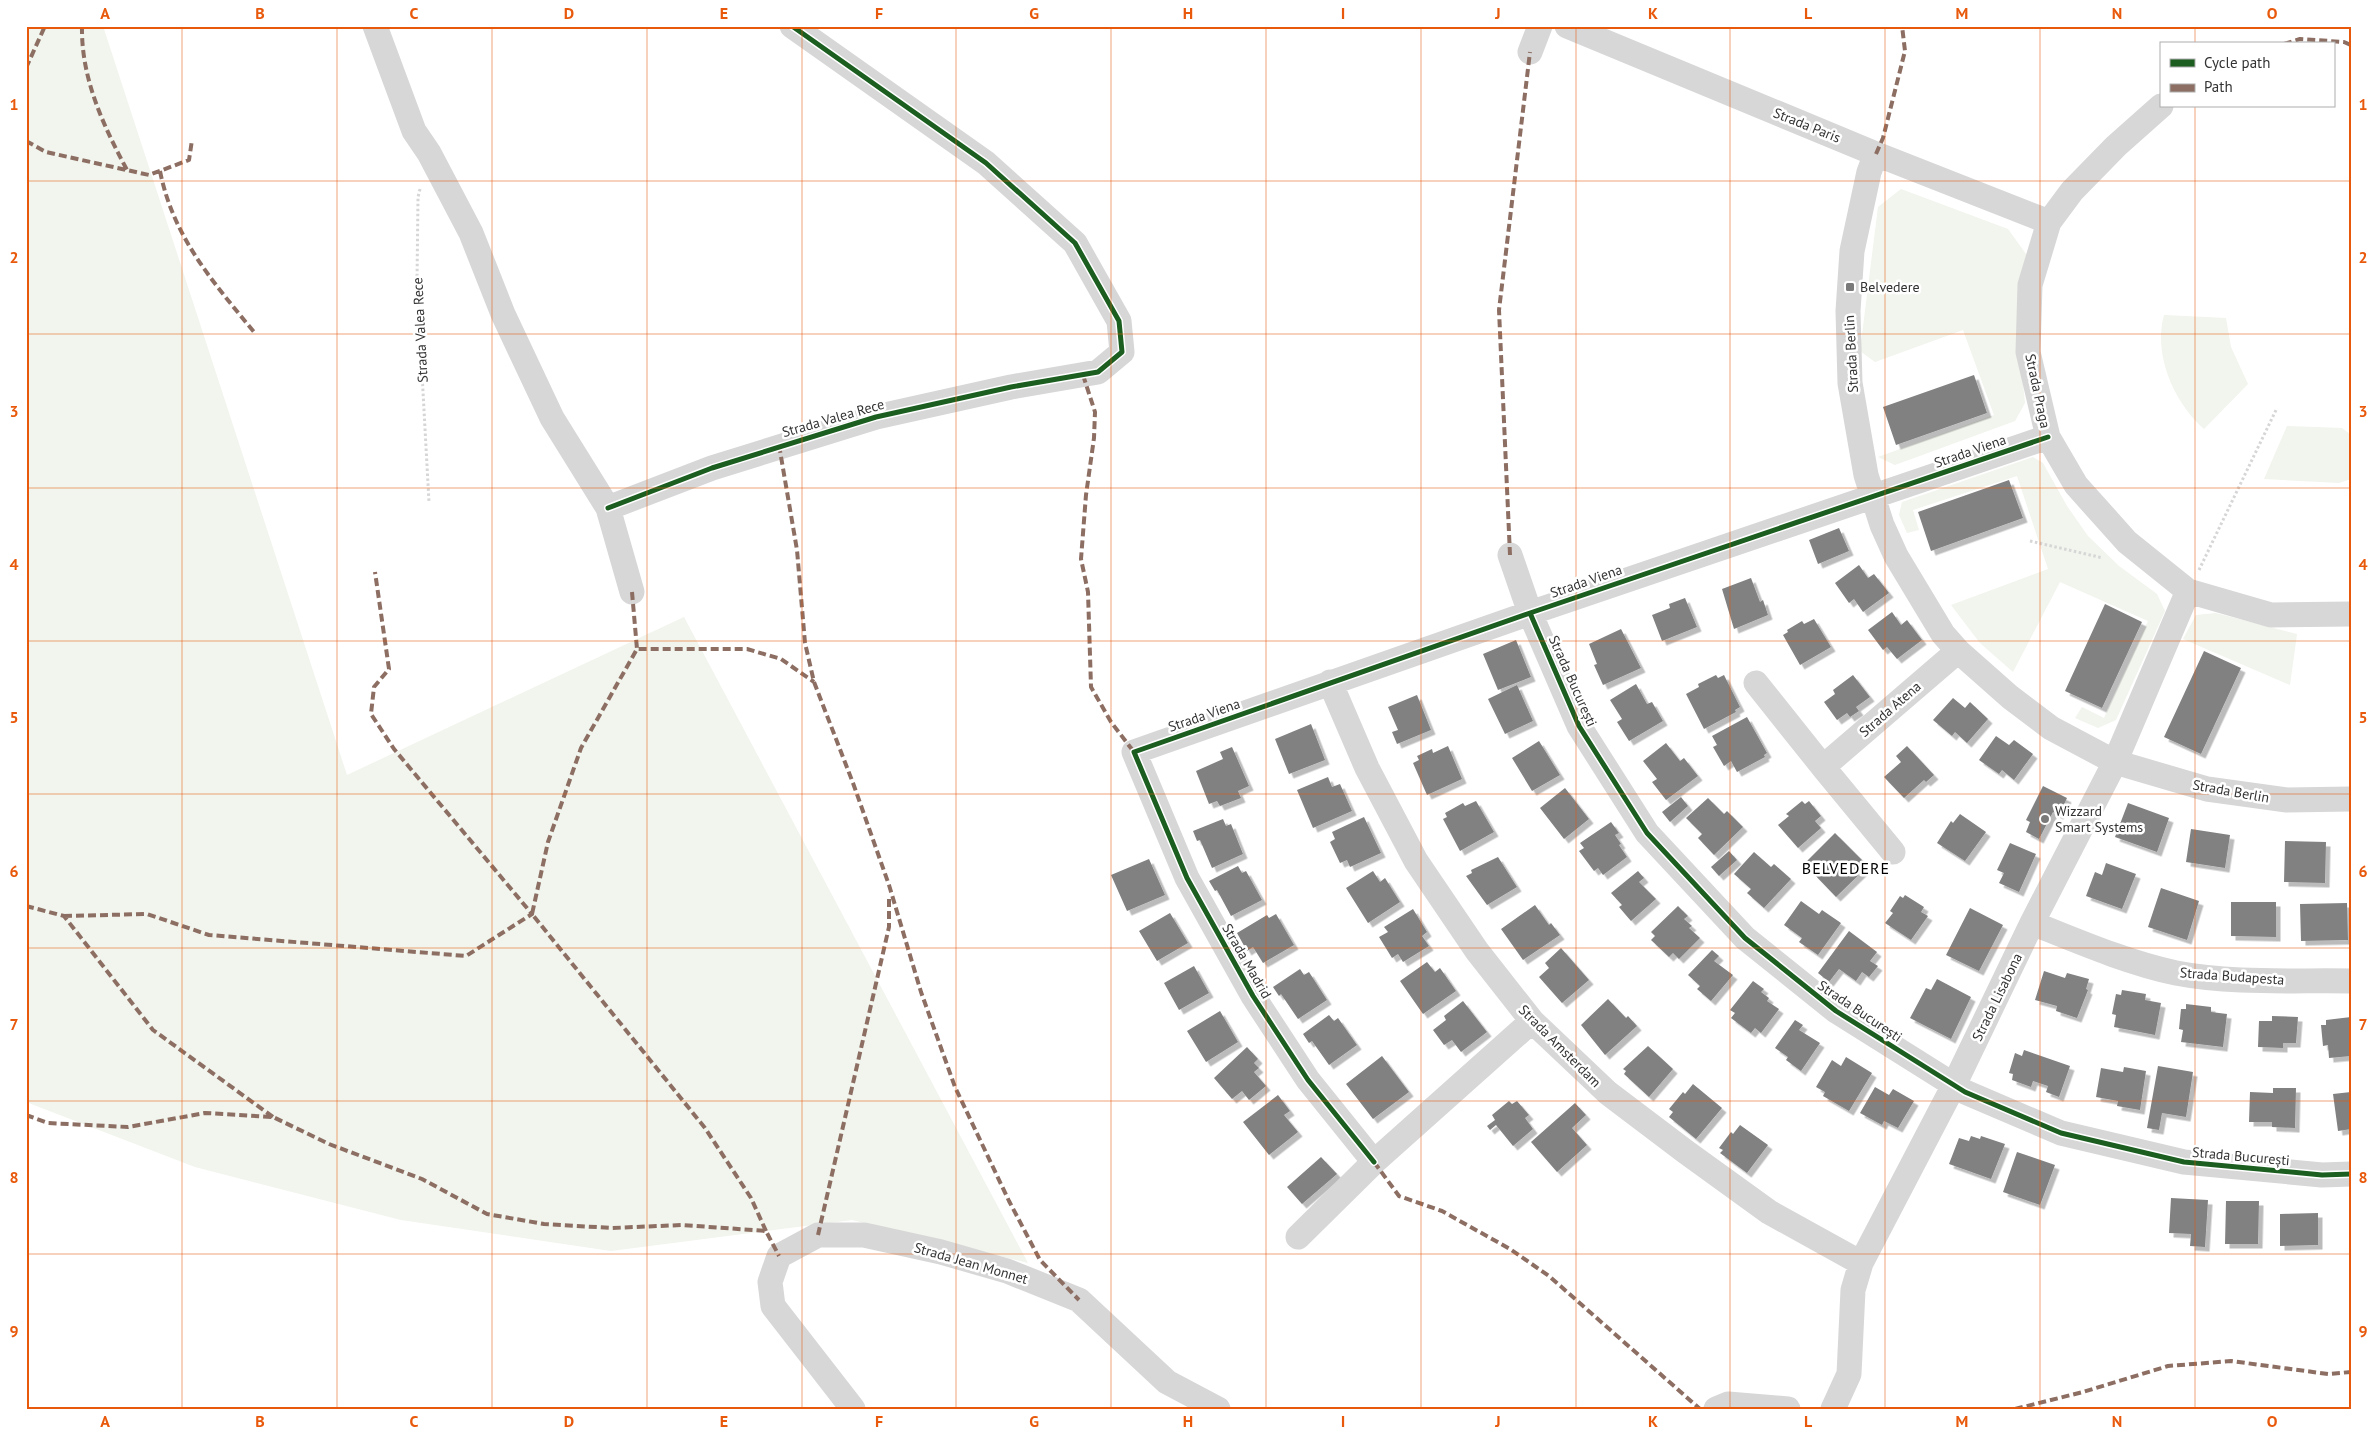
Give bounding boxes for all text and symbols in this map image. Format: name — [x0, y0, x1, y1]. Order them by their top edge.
text: A — [100, 3, 110, 23]
text: B — [255, 3, 265, 23]
text: C — [410, 3, 419, 23]
text: D — [564, 3, 574, 23]
text: E — [720, 3, 728, 23]
text: F — [875, 3, 883, 23]
text: G — [1029, 3, 1039, 23]
text: H — [1183, 3, 1193, 23]
text: I — [1341, 3, 1345, 23]
text: J — [1494, 3, 1501, 23]
text: K — [1648, 3, 1658, 23]
text: L — [1804, 3, 1813, 23]
text: M — [1956, 3, 1968, 23]
text: N — [2112, 3, 2122, 23]
text: O — [2267, 3, 2278, 23]
legend — [2160, 42, 2334, 108]
text: Cycle path — [2204, 53, 2270, 72]
text: Path — [2204, 77, 2233, 96]
text: 1 — [9, 94, 19, 114]
text: 1 — [2358, 94, 2368, 114]
street label: Strada Paris — [1771, 103, 1843, 147]
text: 2 — [9, 247, 19, 267]
text: 2 — [2358, 247, 2368, 267]
street label: Strada Valea Rece — [408, 277, 432, 383]
place label: Belvedere — [1860, 278, 1920, 296]
marker: Belvedere — [1844, 281, 1856, 293]
street label: Strada Berlin — [1840, 315, 1862, 393]
street label: Strada Praga — [2021, 352, 2055, 430]
street label: Strada Valea Rece — [780, 395, 886, 441]
text: 3 — [9, 401, 19, 421]
text: 3 — [2358, 401, 2368, 421]
street label: Strada Viena — [1932, 430, 2008, 472]
text: 4 — [9, 554, 19, 574]
text: 4 — [2358, 554, 2368, 574]
street label: Strada Viena — [1548, 560, 1624, 602]
street label: Strada București — [1545, 633, 1601, 729]
street label: Strada Atena — [1855, 677, 1925, 741]
street label: Strada Viena — [1166, 694, 1242, 736]
text: 5 — [9, 707, 19, 727]
text: 5 — [2358, 707, 2368, 727]
street label: Strada Berlin — [2191, 775, 2271, 807]
place label: Wizzard Smart Systems — [2055, 802, 2143, 836]
marker: Wizzard Smart Systems — [2039, 813, 2051, 825]
district label: BELVEDERE — [1802, 858, 1890, 878]
text: 6 — [9, 861, 19, 881]
text: 6 — [2358, 861, 2368, 881]
street label: Strada Madrid — [1218, 920, 1276, 1002]
street label: Strada Lisabona — [1968, 950, 2026, 1044]
street label: Strada Budapesta — [2179, 963, 2285, 989]
street label: Strada București — [1814, 976, 1906, 1046]
street label: Strada Amsterdam — [1515, 1001, 1605, 1091]
text: 7 — [9, 1014, 19, 1034]
text: 7 — [2358, 1014, 2368, 1034]
street label: Strada București — [2191, 1143, 2291, 1169]
text: 8 — [9, 1167, 19, 1187]
text: 8 — [2358, 1167, 2368, 1187]
street label: Strada Jean Monnet — [912, 1238, 1030, 1288]
text: 9 — [9, 1321, 19, 1341]
text: 9 — [2358, 1321, 2368, 1341]
text: A — [100, 1411, 110, 1431]
text: B — [255, 1411, 265, 1431]
text: C — [410, 1411, 419, 1431]
text: D — [564, 1411, 574, 1431]
text: E — [720, 1411, 728, 1431]
text: F — [875, 1411, 883, 1431]
text: G — [1029, 1411, 1039, 1431]
text: H — [1183, 1411, 1193, 1431]
text: I — [1341, 1411, 1345, 1431]
text: J — [1494, 1411, 1501, 1431]
text: K — [1648, 1411, 1658, 1431]
text: L — [1804, 1411, 1813, 1431]
text: M — [1956, 1411, 1968, 1431]
text: N — [2112, 1411, 2122, 1431]
text: O — [2267, 1411, 2278, 1431]

